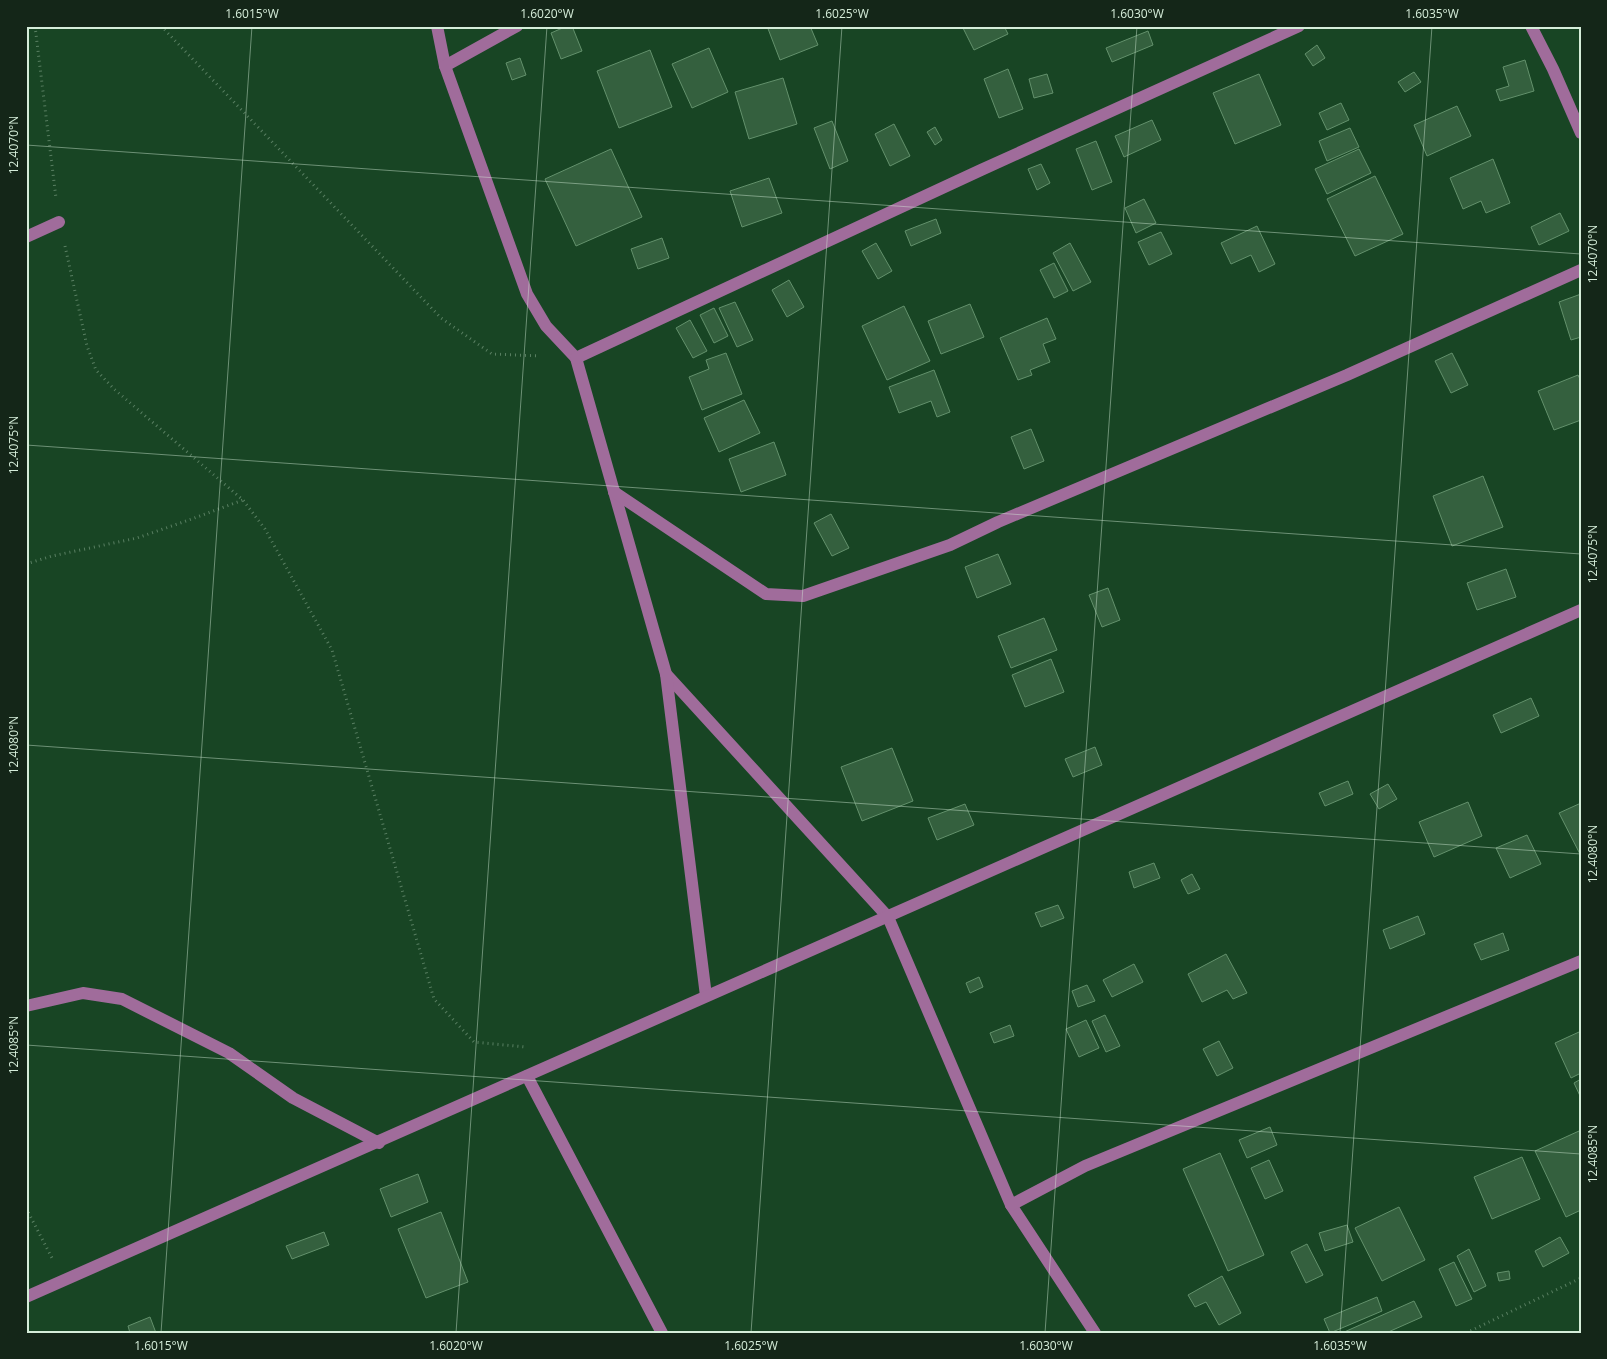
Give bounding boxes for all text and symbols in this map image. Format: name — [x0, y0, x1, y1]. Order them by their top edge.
text: 1.6015°W — [225, 5, 279, 22]
text: 1.6020°W — [520, 5, 574, 22]
text: 1.6025°W — [815, 5, 869, 22]
text: 1.6030°W — [1110, 5, 1164, 22]
text: 1.6035°W — [1405, 5, 1459, 22]
text: 12.4070°N — [5, 116, 22, 174]
text: 12.4070°N — [1584, 225, 1601, 283]
text: 12.4075°N — [5, 416, 22, 474]
text: 12.4075°N — [1584, 525, 1601, 583]
text: 12.4080°N — [5, 716, 22, 774]
text: 12.4080°N — [1584, 825, 1601, 883]
text: 12.4085°N — [5, 1016, 22, 1074]
text: 12.4085°N — [1584, 1125, 1601, 1183]
text: 1.6015°W — [134, 1337, 188, 1354]
text: 1.6020°W — [429, 1337, 483, 1354]
text: 1.6025°W — [724, 1337, 778, 1354]
text: 1.6030°W — [1019, 1337, 1073, 1354]
text: 1.6035°W — [1313, 1337, 1367, 1354]

